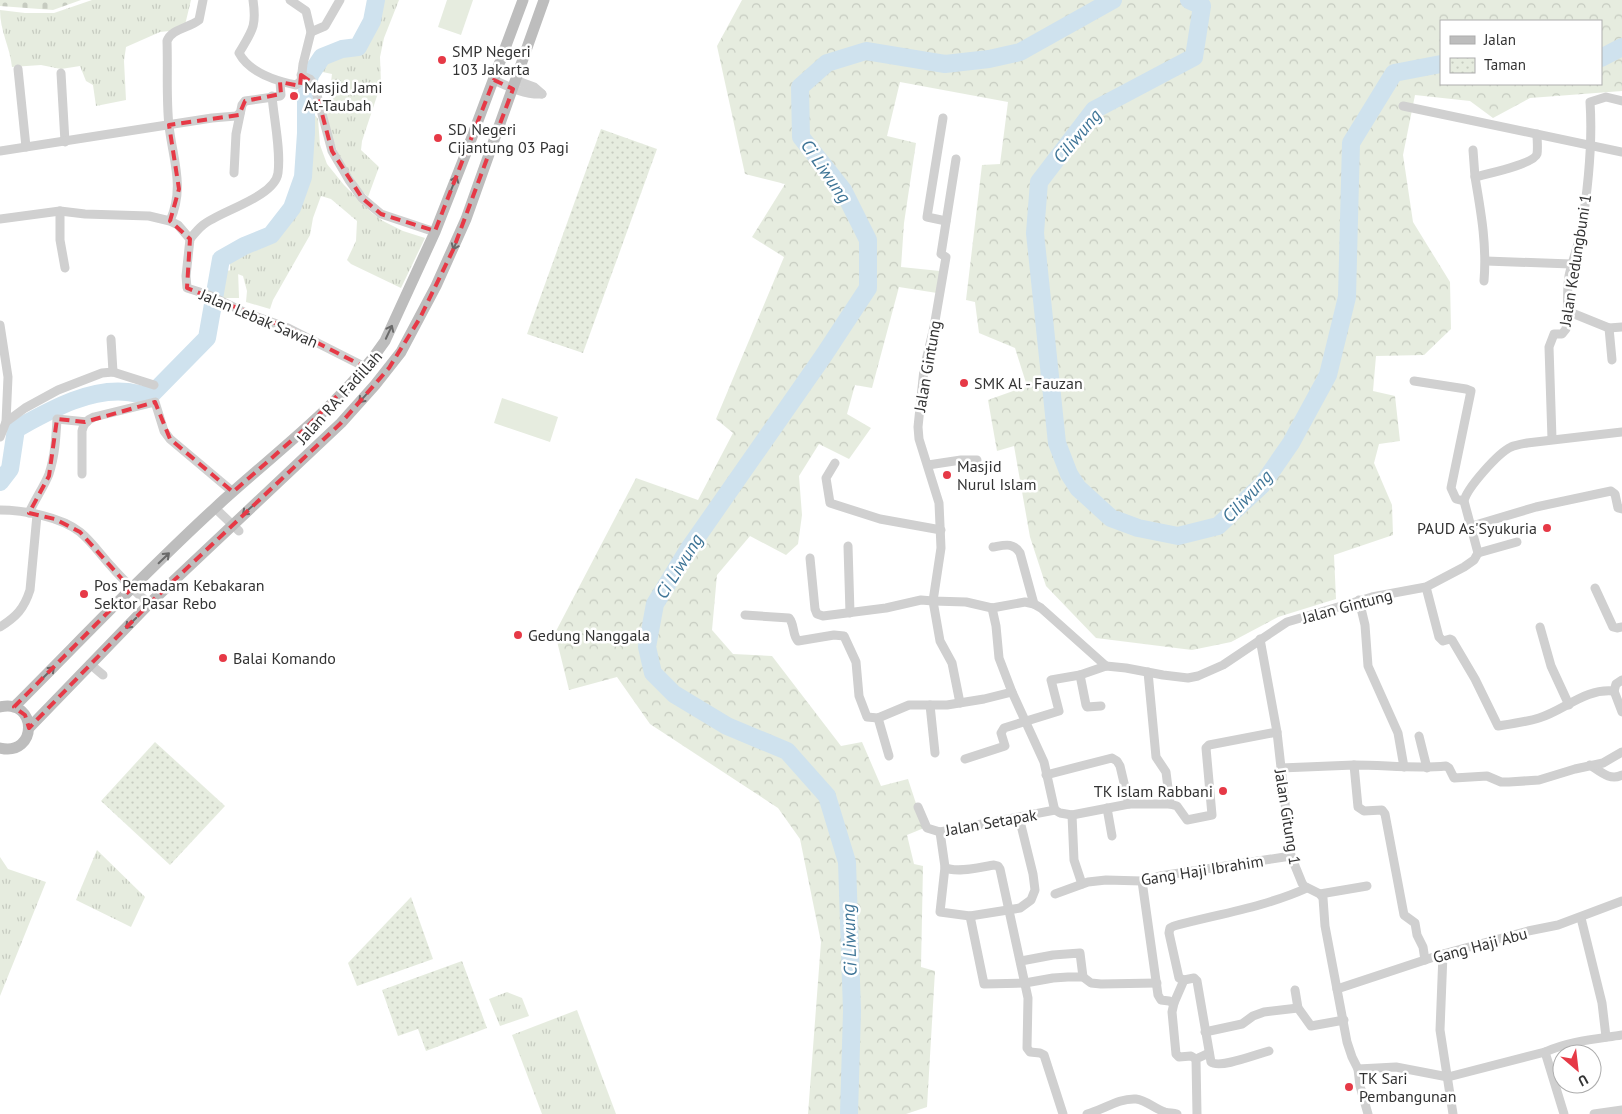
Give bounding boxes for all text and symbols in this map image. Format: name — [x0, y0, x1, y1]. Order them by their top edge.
legend — [1440, 20, 1602, 85]
text: Jalan — [1483, 30, 1516, 49]
place label: SMP Negeri 103 Jakarta — [452, 41, 531, 79]
marker: SMP Negeri 103 Jakarta — [436, 54, 448, 66]
text: Taman — [1484, 55, 1526, 74]
place label: Masjid Jami At-Taubah — [304, 77, 383, 115]
marker: Masjid Jami At-Taubah — [288, 90, 300, 102]
water label: Ciliwung — [1048, 104, 1106, 168]
place label: SD Negeri Cijantung 03 Pagi — [448, 119, 569, 157]
marker: SD Negeri Cijantung 03 Pagi — [432, 132, 444, 144]
water label: Ci Liwung — [796, 135, 856, 207]
one-way arrow — [450, 176, 460, 191]
street label: Jalan Kedungbuni 1 — [1555, 193, 1595, 328]
one-way arrow — [450, 235, 460, 250]
street label: Jalan Lebak Sawah — [196, 284, 321, 352]
street label: Jalan Gintung — [909, 319, 945, 414]
one-way arrow — [385, 325, 394, 340]
street label: Jalan RA. Fadillah — [291, 346, 386, 449]
place label: SMK Al - Fauzan — [974, 373, 1083, 393]
marker: SMK Al - Fauzan — [958, 377, 970, 389]
one-way arrow — [358, 391, 370, 404]
place label: Masjid Nurul Islam — [957, 456, 1036, 494]
water label: Ciliwung — [1217, 465, 1277, 527]
marker: Masjid Nurul Islam — [941, 469, 953, 481]
one-way arrow — [241, 505, 254, 516]
place label: PAUD As'Syukuria — [1417, 518, 1537, 538]
marker: PAUD As'Syukuria — [1541, 522, 1553, 534]
water label: Ci Liwung — [650, 529, 708, 603]
one-way arrow — [158, 552, 170, 564]
place label: Pos Pemadam Kebakaran Sektor Pasar Rebo — [94, 575, 265, 613]
street label: Jalan Gintung — [1299, 584, 1394, 628]
marker: Pos Pemadam Kebakaran Sektor Pasar Rebo — [78, 588, 90, 600]
one-way arrow — [125, 617, 137, 629]
place label: Gedung Nanggala — [528, 625, 650, 645]
marker: Gedung Nanggala — [512, 629, 524, 641]
place label: Balai Komando — [233, 648, 336, 668]
marker: Balai Komando — [217, 652, 229, 664]
one-way arrow — [43, 666, 55, 678]
street label: Jalan Gitung 1 — [1270, 767, 1305, 866]
place label: TK Islam Rabbani — [1094, 781, 1213, 801]
marker: TK Islam Rabbani — [1217, 785, 1229, 797]
street label: Jalan Setapak — [943, 804, 1039, 840]
street label: Gang Haji Ibrahim — [1139, 850, 1265, 890]
water label: Ci Liwung — [836, 903, 862, 977]
street label: Gang Haji Abu — [1431, 923, 1529, 967]
north arrow — [1552, 1044, 1602, 1094]
place label: TK Sari Pembangunan — [1359, 1068, 1456, 1106]
text: U — [1575, 1070, 1591, 1090]
marker: TK Sari Pembangunan — [1343, 1081, 1355, 1093]

